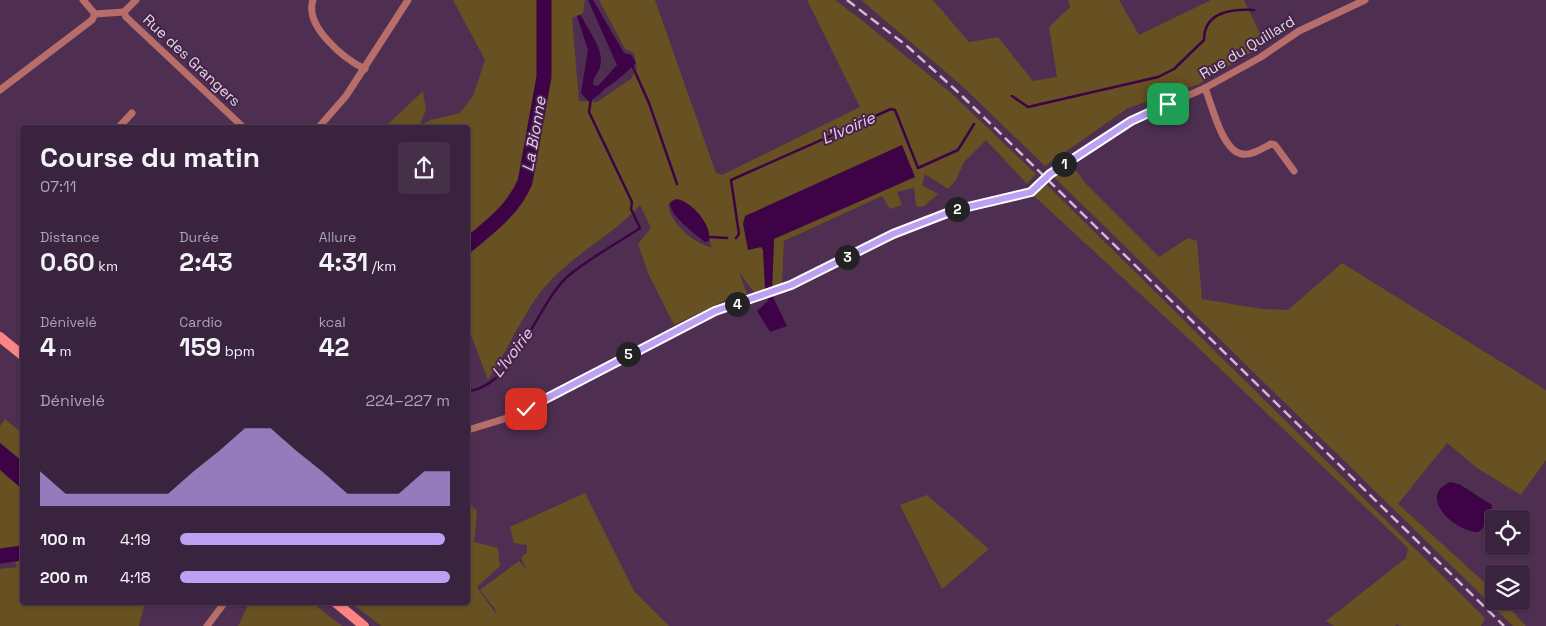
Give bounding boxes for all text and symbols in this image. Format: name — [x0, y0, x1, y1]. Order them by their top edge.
street label: Rue des Grangers — [139, 10, 245, 110]
street label: Rue du Quillard — [1196, 11, 1298, 83]
pin — [1147, 83, 1189, 125]
icon: arrive — [1154, 90, 1182, 118]
water label: La Bionne — [517, 94, 551, 173]
water label: L'Ivoirie — [818, 107, 879, 149]
text: Course du matin — [40, 139, 260, 175]
button: share — [398, 142, 450, 194]
pin: 1 — [1052, 152, 1076, 176]
text: 1 — [1061, 155, 1068, 173]
text: 07:11 — [40, 176, 76, 197]
pin: 2 — [944, 196, 970, 222]
text: 2 — [953, 200, 962, 218]
text: Distance — [40, 228, 100, 246]
text: Durée — [179, 228, 219, 246]
text: Allure — [319, 228, 356, 246]
pin: 3 — [834, 244, 860, 270]
text: 0.60 — [40, 246, 95, 278]
text: 2:43 — [179, 246, 233, 278]
text: 4:31 — [319, 246, 368, 278]
text: 3 — [843, 248, 852, 266]
text: km — [95, 257, 118, 275]
text: /km — [368, 257, 396, 275]
pin: 4 — [724, 292, 750, 316]
text: 4 — [733, 295, 742, 313]
text: Dénivelé — [40, 313, 97, 331]
text: Cardio — [179, 313, 223, 331]
text: kcal — [319, 313, 346, 331]
water label: L'Ivoirie — [487, 324, 538, 382]
text: 4 — [40, 331, 56, 363]
text: 159 — [179, 331, 221, 363]
text: 42 — [319, 331, 349, 363]
text: m — [56, 342, 72, 360]
text: bpm — [221, 342, 255, 360]
pin: 5 — [616, 342, 640, 366]
text: 5 — [624, 345, 633, 363]
pin — [505, 388, 547, 430]
text: Dénivelé — [40, 390, 105, 411]
text: 224–227 m — [365, 390, 450, 411]
icon: check — [512, 395, 540, 423]
map controls — [1485, 510, 1530, 610]
button: locate — [1485, 510, 1530, 555]
text: 100 m — [40, 529, 86, 550]
text: 4:19 — [120, 529, 151, 550]
button: layers — [1485, 565, 1530, 610]
text: 200 m — [40, 567, 88, 588]
text: 4:18 — [120, 567, 151, 588]

